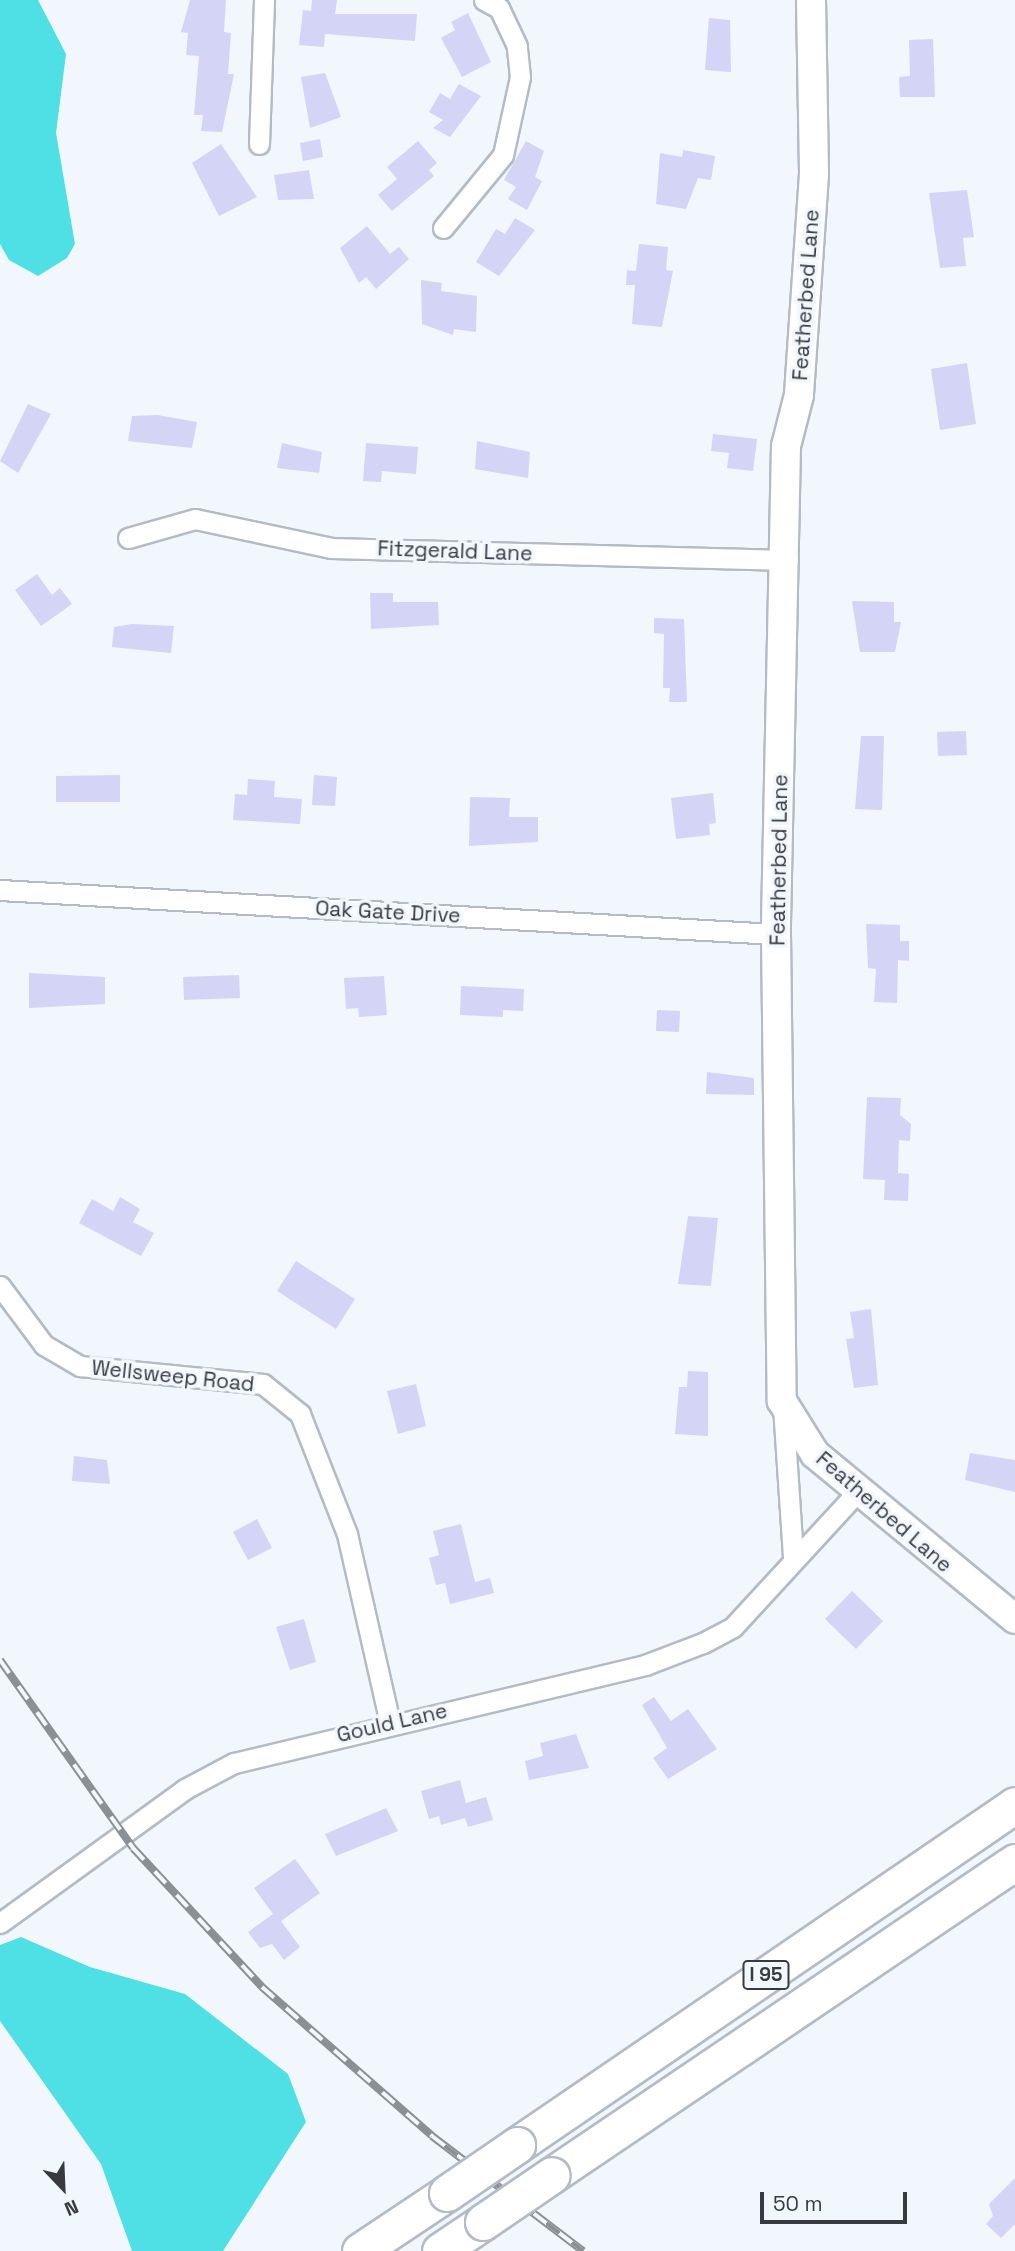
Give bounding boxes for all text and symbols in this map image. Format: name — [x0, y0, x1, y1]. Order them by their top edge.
street label: Featherbed Lane — [787, 209, 825, 381]
street label: Fitzgerald Lane — [377, 536, 533, 566]
street label: Featherbed Lane — [765, 774, 793, 946]
street label: Oak Gate Drive — [315, 896, 461, 928]
street label: Wellsweep Road — [90, 1355, 256, 1397]
street label: Featherbed Lane — [811, 1446, 957, 1578]
street label: Gould Lane — [334, 1698, 450, 1748]
road number: I 95 — [742, 1960, 790, 1991]
north arrow — [28, 2153, 98, 2223]
scale bar — [763, 2178, 910, 2222]
text: 50 m — [773, 2190, 823, 2217]
text: N — [61, 2194, 82, 2222]

